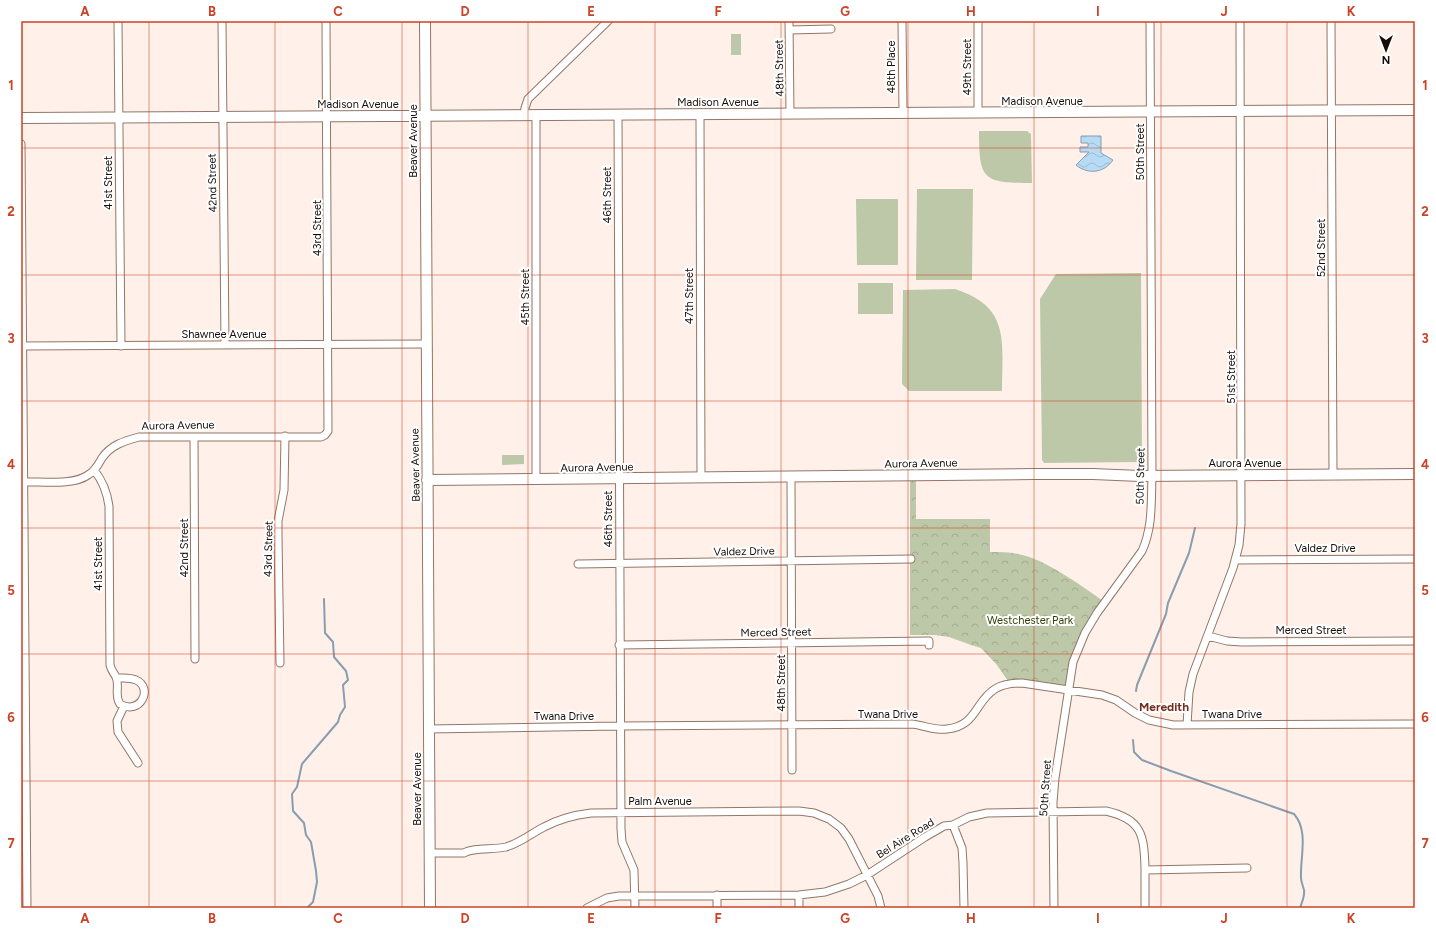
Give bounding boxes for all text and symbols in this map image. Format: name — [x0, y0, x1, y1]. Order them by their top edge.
text: A — [80, 4, 90, 19]
text: B — [208, 4, 216, 19]
text: C — [333, 4, 343, 19]
text: D — [460, 4, 470, 19]
text: E — [587, 4, 595, 19]
text: F — [714, 4, 722, 19]
text: G — [840, 4, 850, 19]
text: H — [966, 4, 976, 19]
text: I — [1096, 4, 1100, 19]
text: J — [1220, 4, 1228, 19]
text: K — [1347, 4, 1356, 19]
north arrow — [1366, 30, 1406, 70]
street label: 48th Street — [772, 39, 786, 97]
street label: 49th Street — [961, 39, 974, 95]
street label: 48th Place — [885, 41, 898, 93]
text: N — [1382, 53, 1390, 66]
text: 1 — [8, 78, 14, 93]
text: 1 — [1422, 78, 1428, 93]
street label: Madison Avenue — [1001, 95, 1083, 108]
street label: Madison Avenue — [677, 96, 759, 109]
street label: Madison Avenue — [317, 98, 399, 111]
street label: Beaver Avenue — [407, 104, 420, 178]
street label: 50th Street — [1134, 123, 1147, 181]
street label: 42nd Street — [205, 153, 220, 213]
street label: 41st Street — [102, 156, 115, 210]
street label: 46th Street — [601, 167, 614, 223]
street label: 43rd Street — [311, 200, 324, 256]
text: 2 — [7, 204, 15, 219]
text: 2 — [1421, 204, 1429, 219]
street label: 52nd Street — [1315, 219, 1328, 277]
street label: 47th Street — [683, 268, 696, 324]
street label: 45th Street — [519, 269, 532, 325]
street label: Shawnee Avenue — [181, 328, 267, 341]
text: 3 — [7, 331, 15, 346]
text: 3 — [1421, 331, 1429, 346]
street label: 51st Street — [1225, 350, 1238, 404]
street label: Aurora Avenue — [141, 418, 215, 433]
street label: Beaver Avenue — [408, 428, 423, 502]
street label: 50th Street — [1134, 447, 1147, 505]
street label: Aurora Avenue — [884, 456, 958, 471]
text: 4 — [7, 457, 15, 472]
street label: Aurora Avenue — [1209, 457, 1281, 470]
text: 4 — [1421, 457, 1429, 472]
street label: Aurora Avenue — [560, 460, 634, 475]
street label: 46th Street — [602, 491, 615, 547]
street label: 42nd Street — [178, 518, 191, 578]
street label: 43rd Street — [262, 521, 275, 577]
street label: 41st Street — [92, 537, 105, 591]
street label: Valdez Drive — [1294, 542, 1356, 555]
street label: Valdez Drive — [713, 544, 775, 559]
text: 5 — [7, 583, 15, 598]
text: 5 — [1421, 583, 1429, 598]
park label: Westchester Park — [987, 614, 1074, 627]
street label: Merced Street — [1276, 624, 1346, 637]
street label: Merced Street — [740, 625, 812, 640]
street label: 48th Street — [775, 654, 788, 712]
district label: Meredith — [1139, 700, 1189, 714]
street label: Twana Drive — [858, 708, 918, 721]
street label: Twana Drive — [1202, 708, 1262, 721]
text: 6 — [7, 710, 15, 725]
street label: Twana Drive — [534, 710, 594, 723]
text: 6 — [1421, 710, 1429, 725]
street label: Beaver Avenue — [411, 752, 424, 826]
street label: 50th Street — [1037, 759, 1054, 817]
street label: Palm Avenue — [628, 795, 692, 808]
street label: Bel Aire Road — [874, 816, 937, 861]
text: 7 — [7, 836, 15, 851]
text: 7 — [1421, 836, 1429, 851]
text: A — [80, 911, 90, 926]
text: B — [208, 911, 216, 926]
text: C — [333, 911, 343, 926]
text: D — [460, 911, 470, 926]
text: E — [587, 911, 595, 926]
text: F — [714, 911, 722, 926]
text: G — [840, 911, 850, 926]
text: H — [966, 911, 976, 926]
text: I — [1096, 911, 1100, 926]
text: J — [1220, 911, 1228, 926]
text: K — [1347, 911, 1356, 926]

